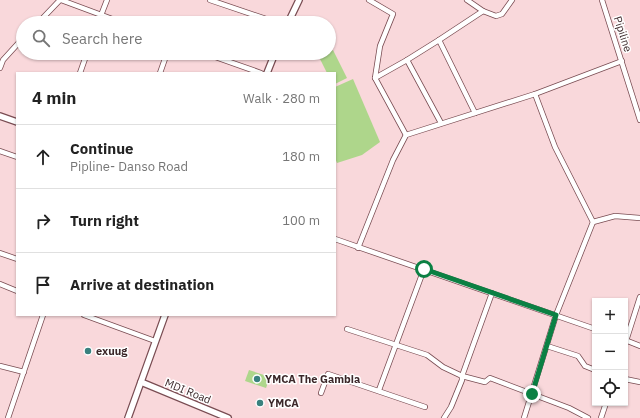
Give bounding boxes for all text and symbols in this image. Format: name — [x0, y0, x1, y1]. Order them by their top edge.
street label: Pipiline — [611, 14, 635, 54]
search box — [16, 16, 336, 60]
icon: search — [30, 27, 52, 49]
text: Search here — [62, 29, 142, 48]
text: 4 min — [32, 87, 76, 109]
text: Walk · 280 m — [243, 90, 320, 107]
text: Continue — [70, 139, 134, 158]
icon: ahead — [32, 146, 54, 168]
text: 180 m — [282, 148, 320, 165]
text: Pipline- Danso Road — [70, 158, 188, 175]
icon: right — [32, 210, 54, 232]
text: Turn right — [70, 211, 139, 230]
text: 100 m — [282, 212, 320, 229]
route start — [415, 260, 433, 278]
icon: arrive — [32, 274, 54, 296]
text: Arrive at destination — [70, 275, 214, 294]
map controls — [592, 298, 628, 406]
button: + — [592, 298, 628, 334]
button: − — [592, 334, 628, 370]
place label: exuug — [96, 344, 128, 358]
marker: exuug — [83, 346, 93, 356]
button: locate — [592, 370, 628, 406]
place label: YMCA The Gambia — [265, 372, 360, 386]
marker: YMCA The Gambia — [252, 374, 262, 384]
street label: MDI Road — [163, 375, 213, 407]
route end — [523, 385, 541, 403]
place label: YMCA — [268, 396, 299, 410]
marker: YMCA — [255, 398, 265, 408]

